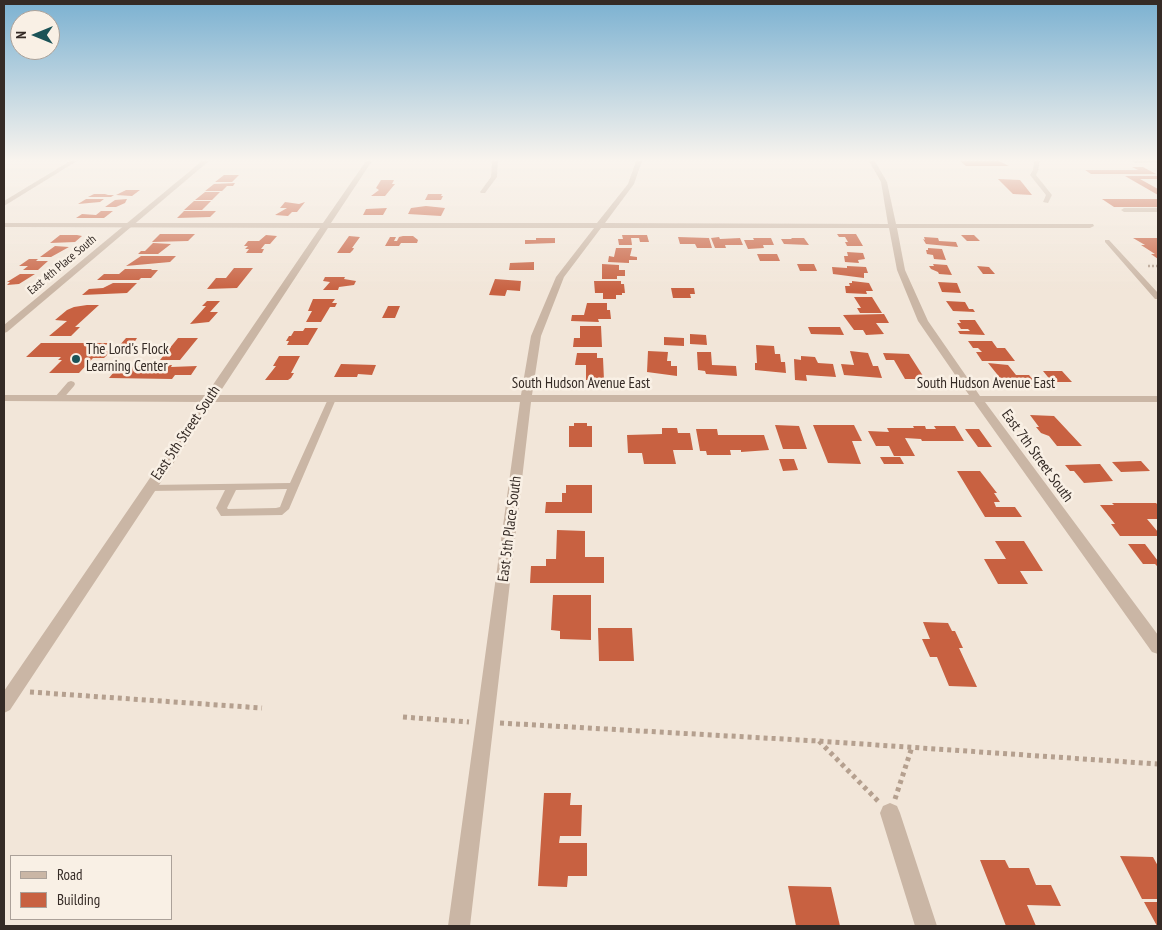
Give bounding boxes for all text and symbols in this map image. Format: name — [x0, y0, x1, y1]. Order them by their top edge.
north arrow — [10, 10, 60, 60]
text: N — [12, 31, 30, 39]
street label: East 4th Place South — [25, 232, 99, 298]
place label: The Lord's Flock Learning Center — [86, 341, 169, 376]
marker: The Lord's Flock Learning Center — [70, 353, 82, 365]
street label: South Hudson Avenue East — [512, 375, 650, 393]
street label: South Hudson Avenue East — [917, 375, 1055, 393]
street label: East 5th Street South — [148, 382, 224, 484]
street label: East 7th Street South — [997, 406, 1077, 506]
street label: East 5th Place South — [495, 475, 525, 583]
legend — [10, 855, 172, 920]
text: Road — [57, 865, 83, 884]
text: Building — [57, 890, 100, 909]

